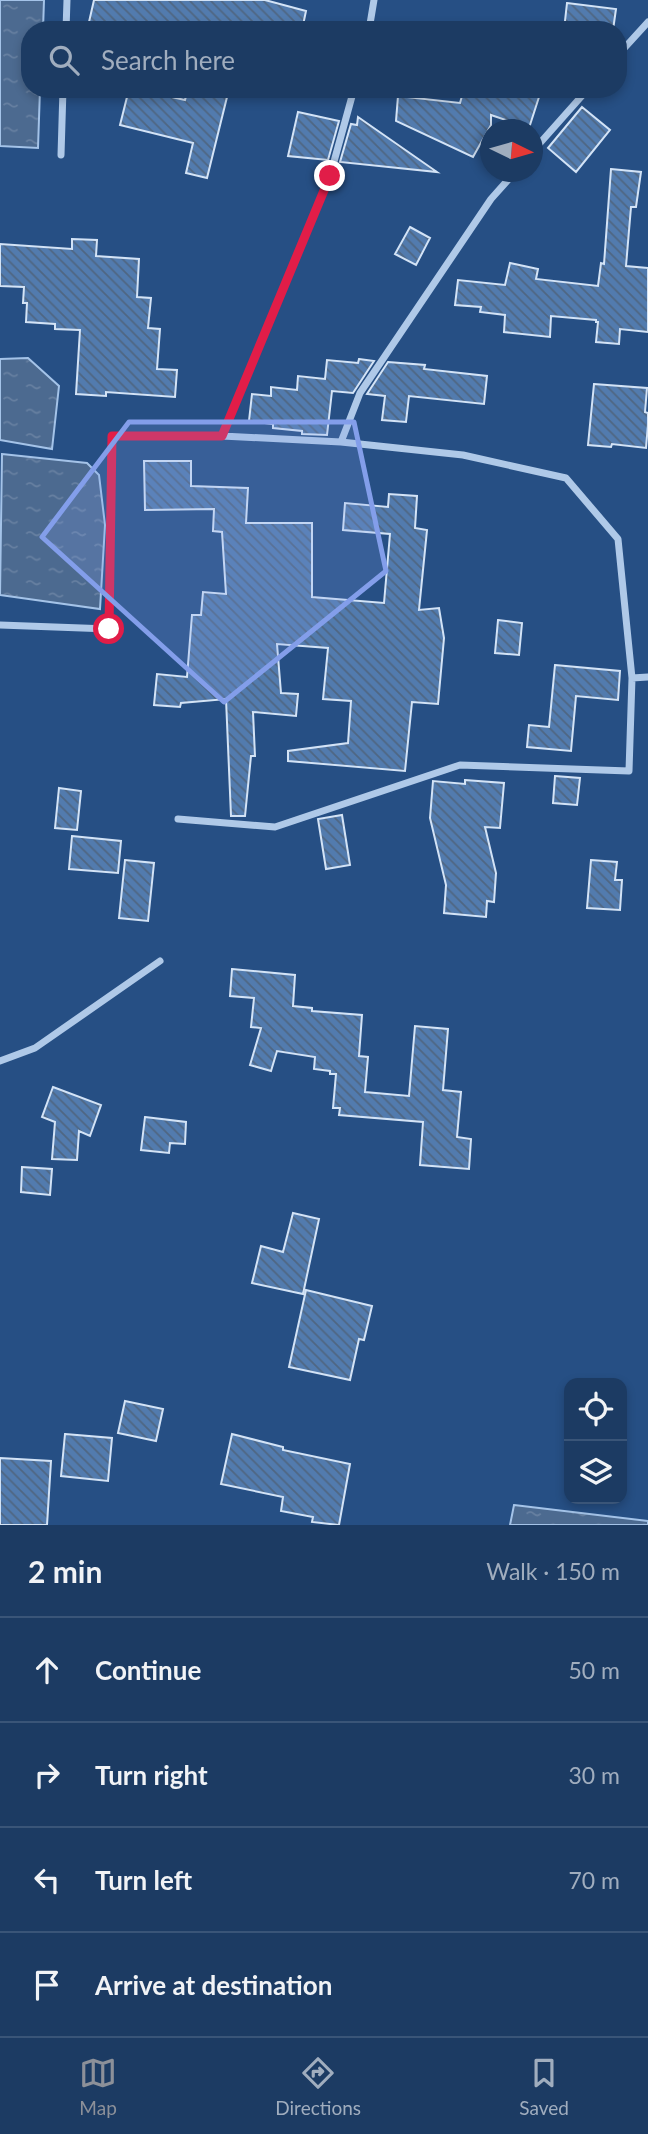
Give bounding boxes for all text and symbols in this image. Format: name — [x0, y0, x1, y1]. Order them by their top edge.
search box — [21, 21, 627, 98]
icon: search — [45, 41, 83, 79]
text: Search here — [101, 44, 235, 76]
north arrow — [480, 119, 543, 182]
route end — [314, 160, 345, 191]
route start — [93, 613, 124, 644]
map controls — [564, 1378, 627, 1504]
button: locate — [564, 1378, 627, 1441]
button: layers — [564, 1441, 627, 1504]
text: 2 min — [28, 1553, 102, 1589]
text: Walk · 150 m — [486, 1557, 620, 1585]
icon: ahead — [28, 1651, 66, 1689]
text: Continue — [95, 1654, 201, 1686]
text: 50 m — [569, 1656, 620, 1684]
icon: right — [28, 1756, 66, 1794]
text: Turn right — [95, 1759, 208, 1791]
text: 30 m — [569, 1761, 620, 1789]
icon: left — [28, 1861, 66, 1899]
text: Turn left — [95, 1864, 192, 1896]
text: 70 m — [569, 1866, 620, 1894]
icon: arrive — [28, 1966, 66, 2004]
text: Arrive at destination — [95, 1969, 332, 2001]
tab: Map — [79, 2054, 117, 2119]
tab: Directions — [275, 2054, 361, 2119]
tab: Saved — [519, 2054, 569, 2119]

